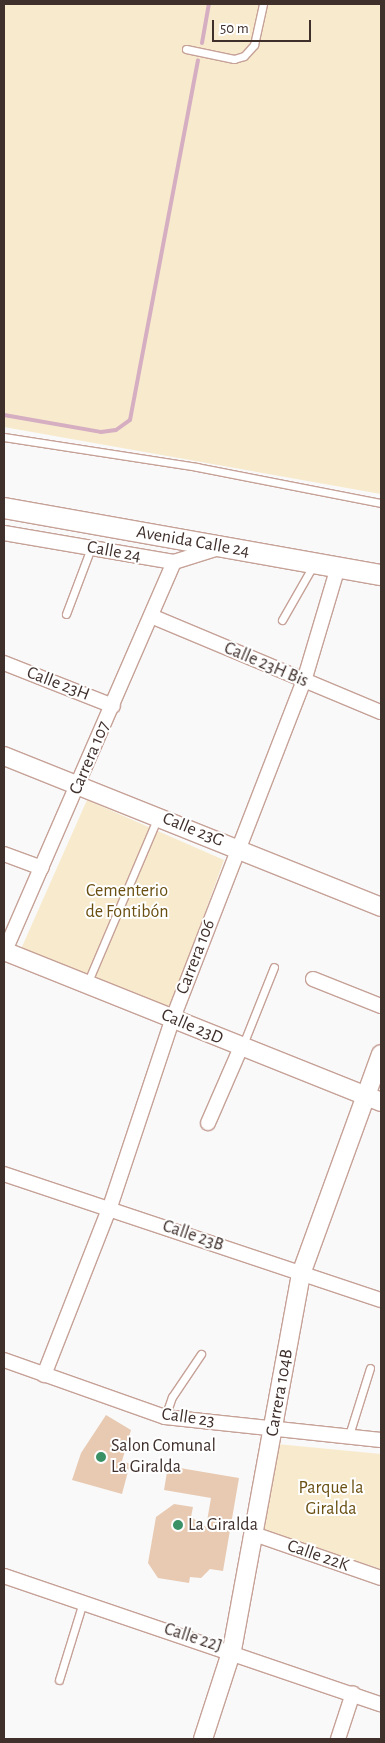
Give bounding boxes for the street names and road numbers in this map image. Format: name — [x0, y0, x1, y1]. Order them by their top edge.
street label: Avenida Calle 24 — [135, 521, 251, 563]
street label: Calle 24 — [85, 537, 143, 567]
street label: Calle 23H Bis — [221, 638, 311, 692]
street label: Calle 23H — [23, 662, 93, 706]
street label: Carrera 107 — [65, 718, 115, 798]
street label: Calle 23G — [159, 808, 227, 852]
street label: Carrera 106 — [172, 916, 220, 998]
street label: Calle 23D — [158, 1004, 226, 1050]
street label: Calle 23B — [160, 1216, 226, 1256]
street label: Carrera 104B — [262, 1348, 298, 1438]
street label: Calle 23 — [160, 1404, 216, 1432]
street label: Calle 22K — [284, 1535, 352, 1577]
street label: Calle 22J — [161, 1618, 225, 1658]

